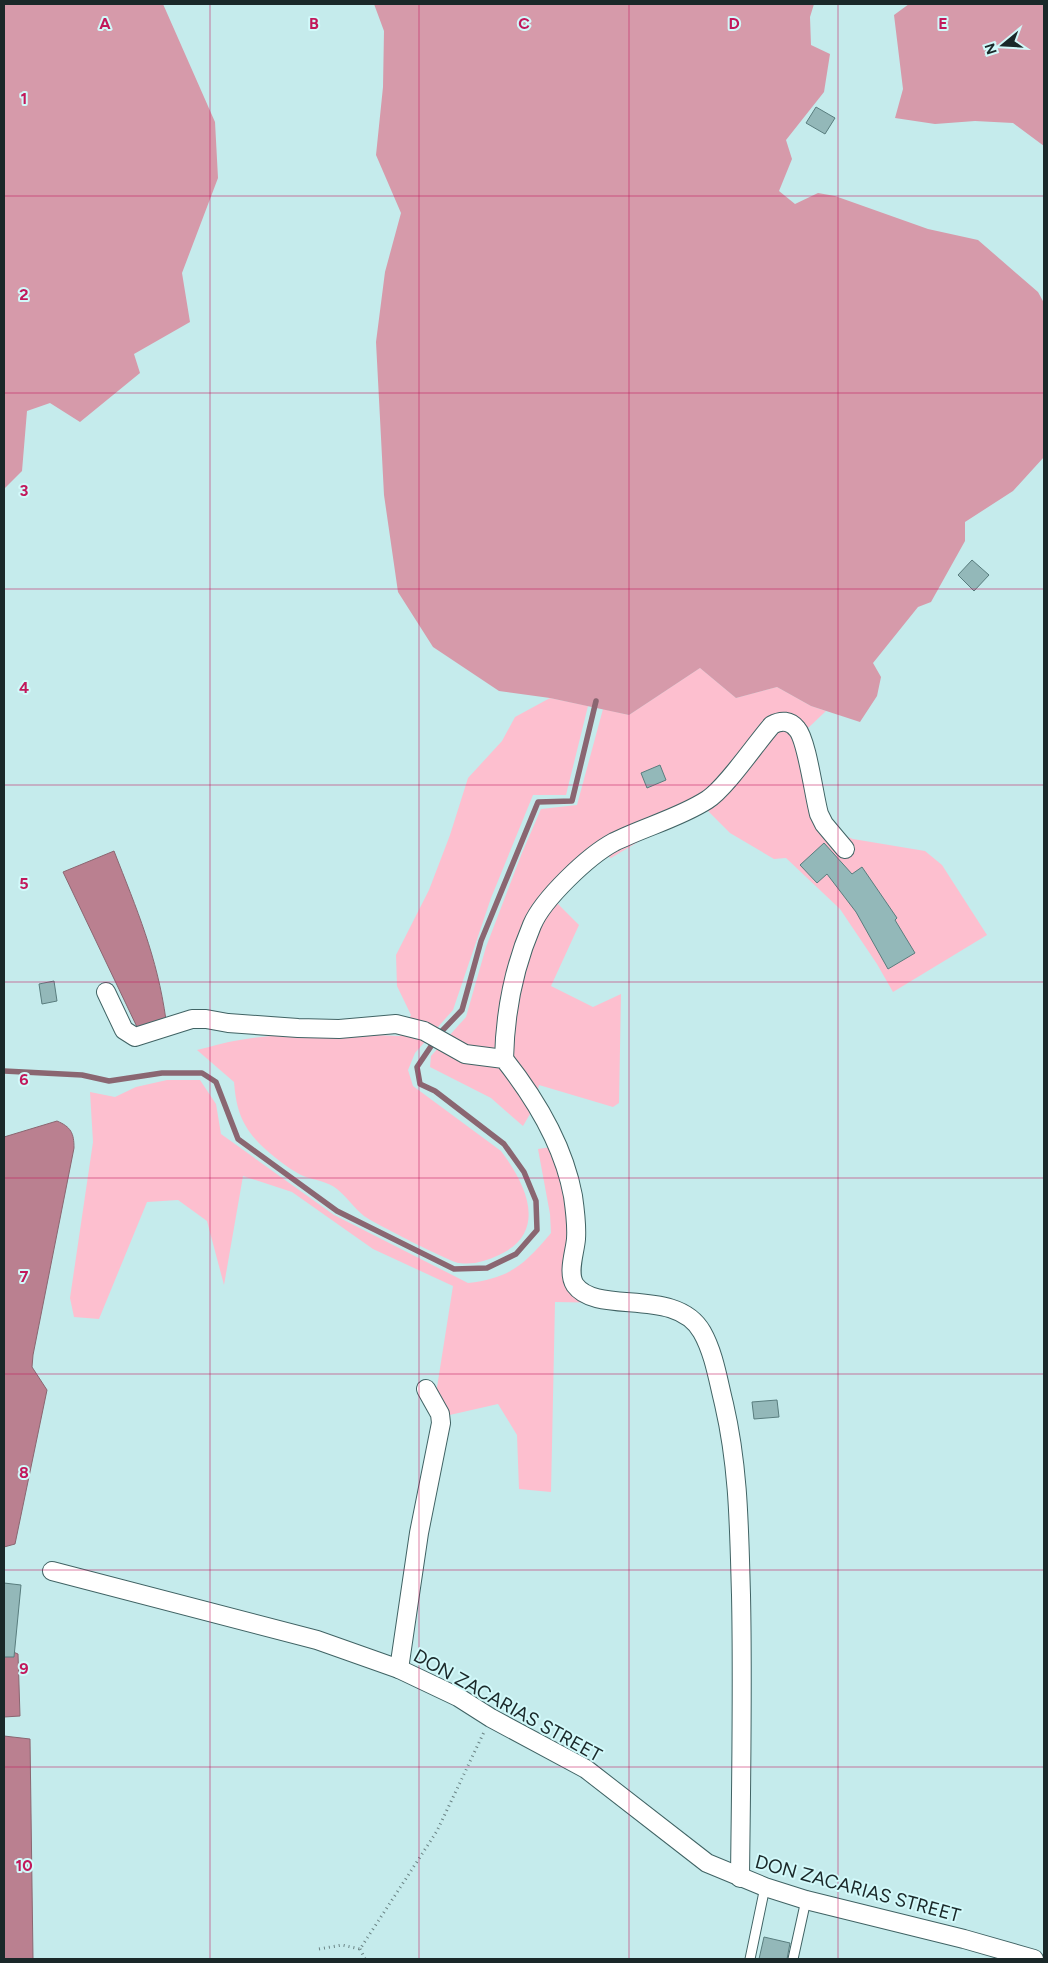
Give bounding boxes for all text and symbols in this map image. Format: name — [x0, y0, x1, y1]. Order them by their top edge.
text: A — [99, 14, 111, 33]
text: B — [309, 14, 319, 33]
text: C — [518, 14, 530, 33]
text: D — [728, 14, 740, 33]
text: E — [938, 14, 948, 33]
north arrow — [978, 20, 1028, 70]
text: N — [981, 41, 1001, 57]
text: 1 — [21, 89, 27, 108]
text: 2 — [19, 285, 29, 304]
text: 3 — [20, 481, 29, 500]
text: 4 — [19, 678, 29, 697]
text: 5 — [19, 874, 29, 893]
text: 6 — [19, 1070, 29, 1089]
text: 7 — [20, 1267, 29, 1286]
text: 8 — [19, 1463, 29, 1482]
street label: DON ZACARIAS STREET — [410, 1644, 606, 1767]
text: 9 — [19, 1659, 29, 1678]
street label: DON ZACARIAS STREET — [753, 1850, 964, 1927]
text: 10 — [15, 1856, 33, 1875]

